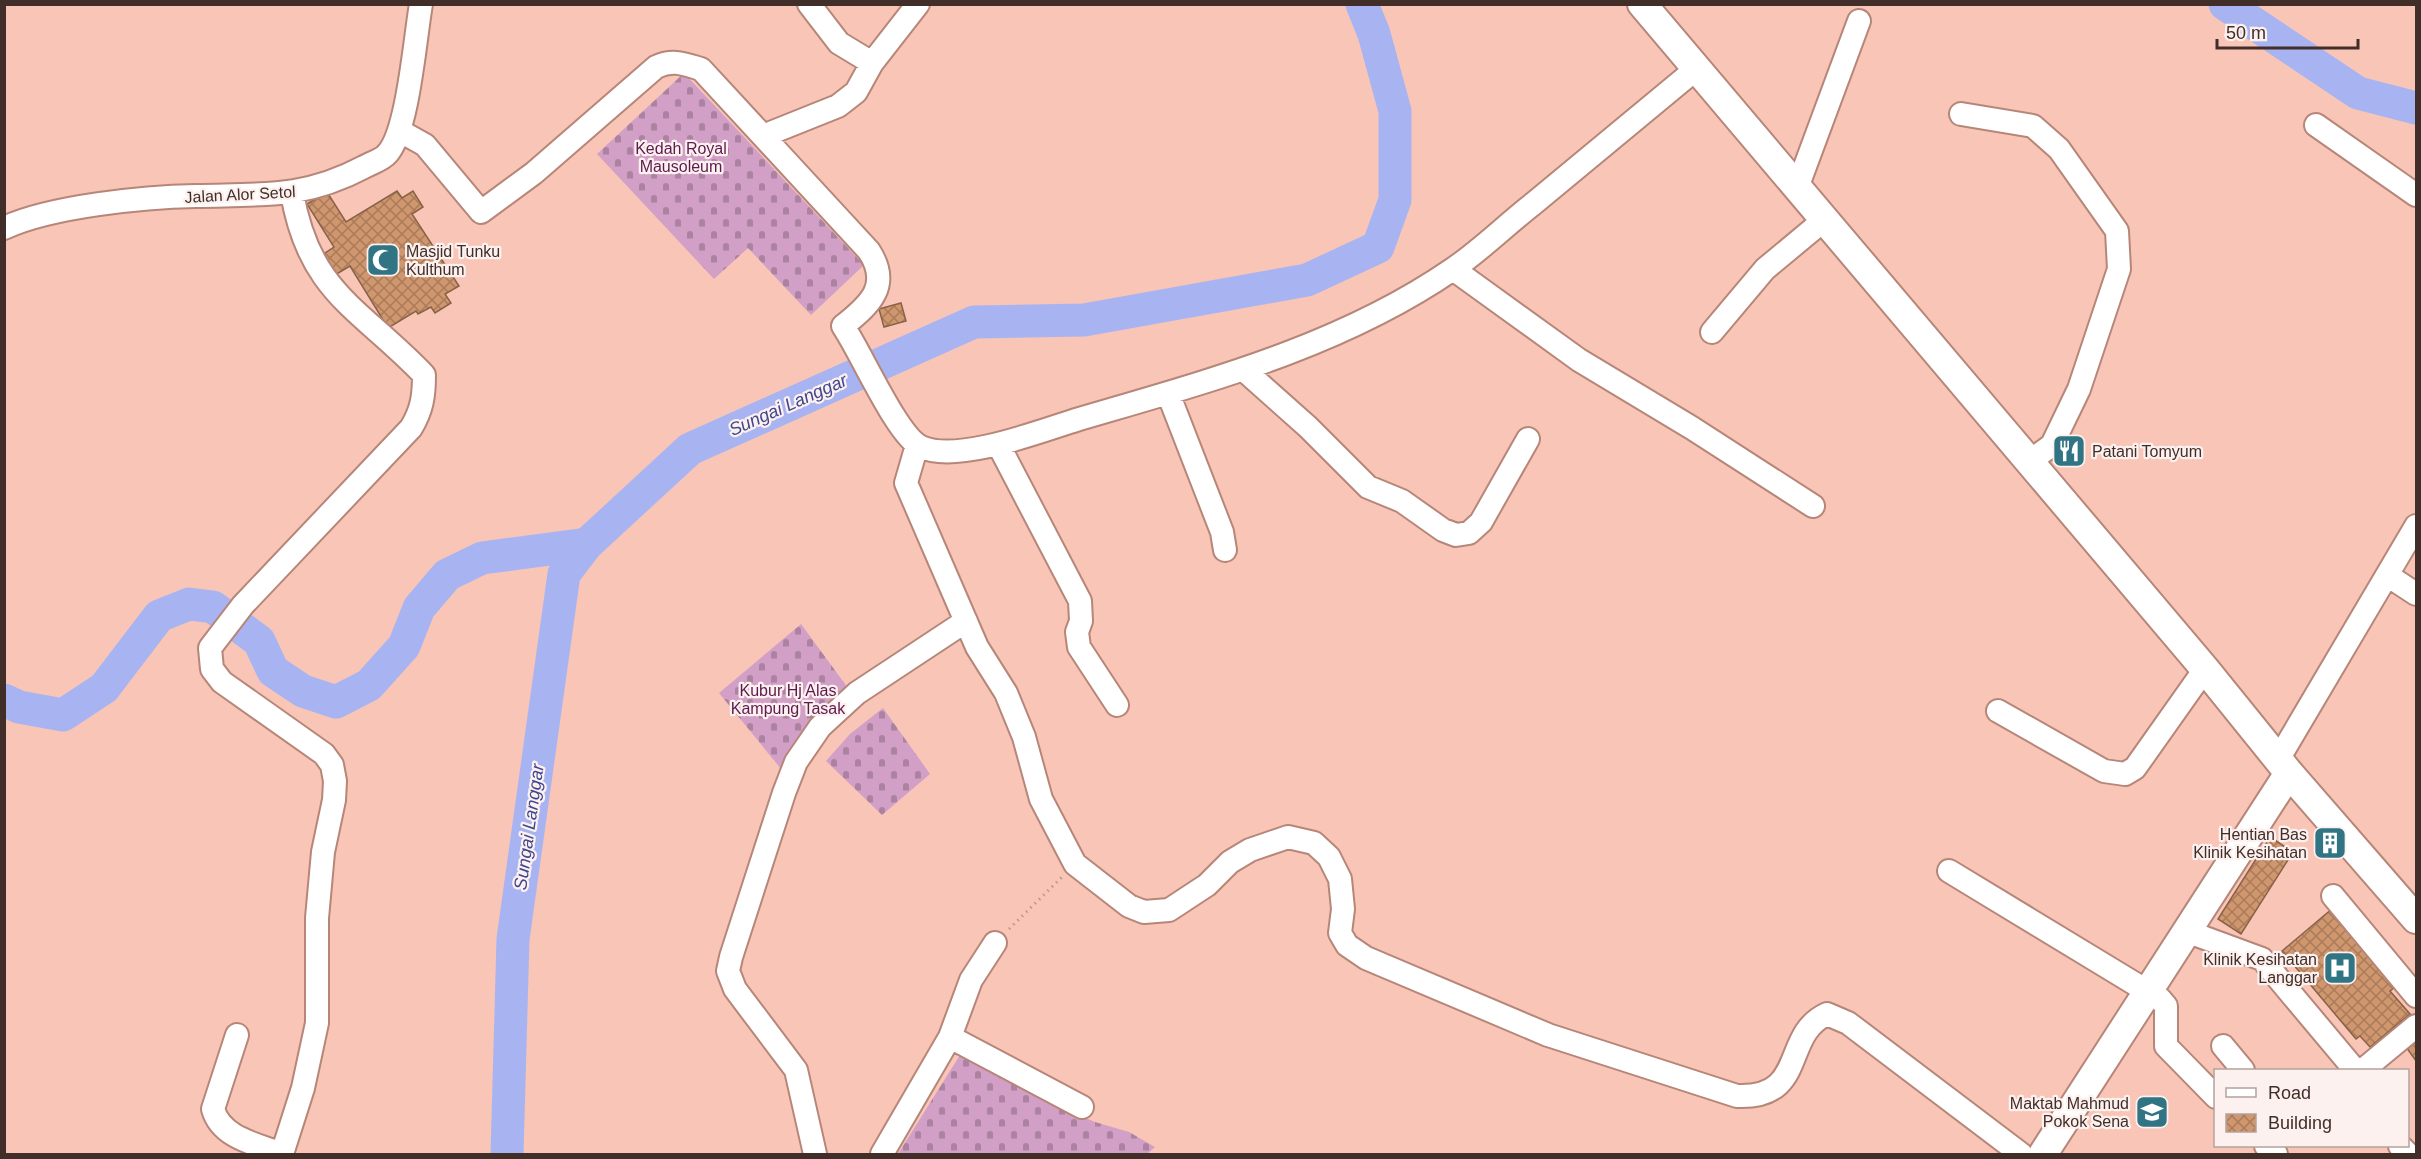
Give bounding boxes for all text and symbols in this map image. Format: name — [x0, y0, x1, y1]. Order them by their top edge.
scale bar — [2217, 12, 2358, 50]
text: 50 m — [2226, 23, 2266, 43]
park label: Kedah Royal Mausoleum — [635, 140, 727, 175]
street label: Jalan Alor Setol — [184, 183, 296, 206]
mosque icon: Masjid Tunku Kulthum — [365, 242, 401, 278]
place label: Masjid Tunku Kulthum — [406, 243, 500, 278]
water label: Sungai Langgar — [726, 370, 851, 440]
restaurant icon: Patani Tomyum — [2051, 433, 2087, 469]
place label: Patani Tomyum — [2092, 443, 2202, 460]
park label: Kubur Hj Alas Kampung Tasak — [731, 682, 846, 717]
water label: Sungai Langgar — [510, 762, 548, 891]
building icon: Hentian Bas Klinik Kesihatan — [2312, 825, 2348, 861]
place label: Hentian Bas Klinik Kesihatan — [2193, 826, 2307, 861]
hospital icon: Klinik Kesihatan Langgar — [2322, 950, 2358, 986]
place label: Klinik Kesihatan Langgar — [2203, 951, 2318, 986]
legend — [2214, 1069, 2409, 1147]
text: Road — [2268, 1083, 2311, 1103]
school or university icon: Maktab Mahmud Pokok Sena — [2134, 1094, 2170, 1130]
place label: Maktab Mahmud Pokok Sena — [2010, 1095, 2129, 1130]
text: Building — [2268, 1113, 2332, 1133]

